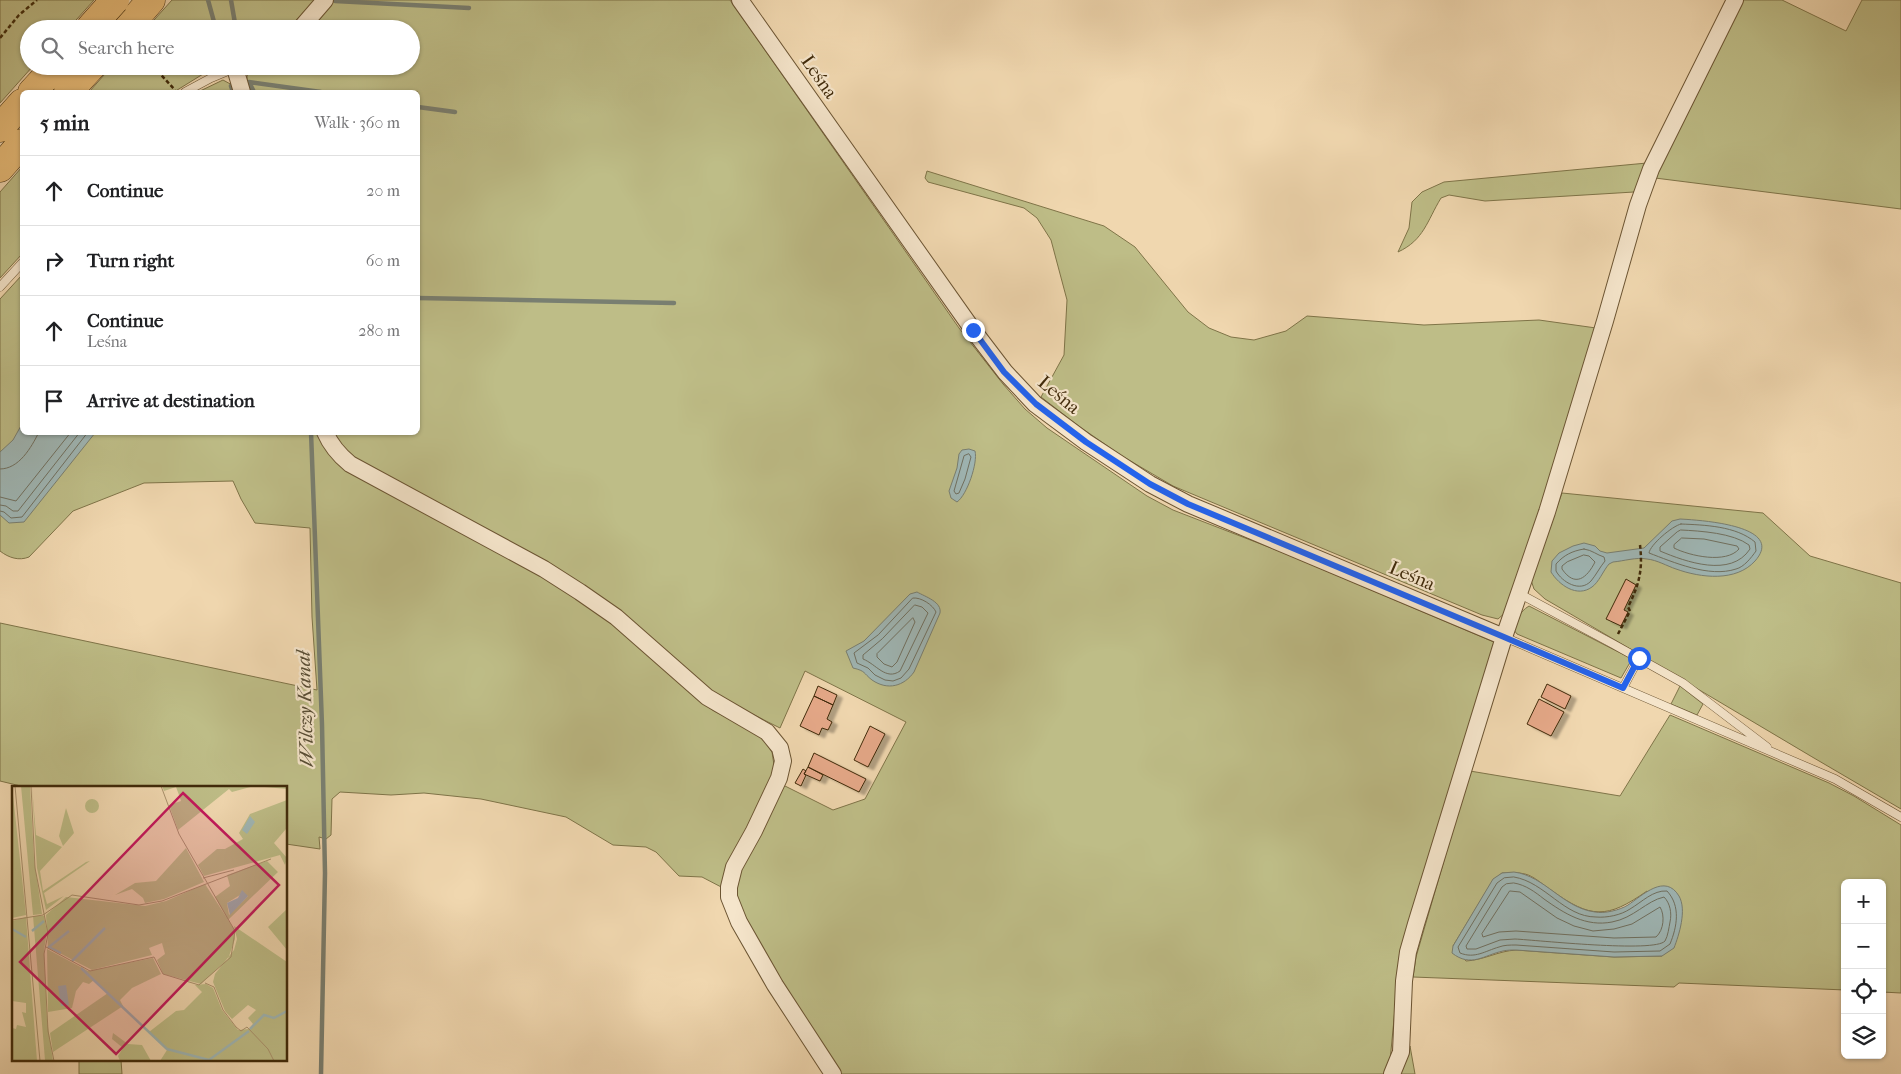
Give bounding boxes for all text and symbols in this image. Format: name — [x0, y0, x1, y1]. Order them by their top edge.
search box — [20, 20, 420, 75]
icon: search — [38, 34, 66, 62]
text: Search here — [78, 37, 174, 59]
street label: Leśna — [796, 51, 842, 103]
text: 5 min — [40, 111, 89, 135]
text: Walk · 360 m — [314, 113, 400, 132]
icon: ahead — [40, 177, 68, 205]
text: Continue — [87, 180, 163, 202]
text: 20 m — [366, 181, 400, 200]
icon: right — [40, 247, 68, 275]
text: Turn right — [87, 250, 174, 272]
text: 60 m — [366, 251, 400, 270]
text: Continue — [87, 310, 163, 332]
icon: ahead — [40, 317, 68, 345]
route end — [962, 319, 985, 342]
text: 280 m — [358, 321, 400, 340]
text: Leśna — [87, 332, 127, 351]
street label: Leśna — [1034, 371, 1085, 419]
icon: arrive — [40, 387, 68, 415]
text: Arrive at destination — [87, 390, 255, 412]
street label: Leśna — [1386, 557, 1438, 596]
route start — [1628, 647, 1651, 670]
water label: Wilczy Kanał — [291, 648, 319, 768]
inset map — [12, 786, 288, 1062]
map controls — [1841, 879, 1886, 1059]
button: + — [1841, 879, 1886, 924]
button: − — [1841, 924, 1886, 969]
button: locate — [1841, 969, 1886, 1014]
button: layers — [1841, 1014, 1886, 1059]

